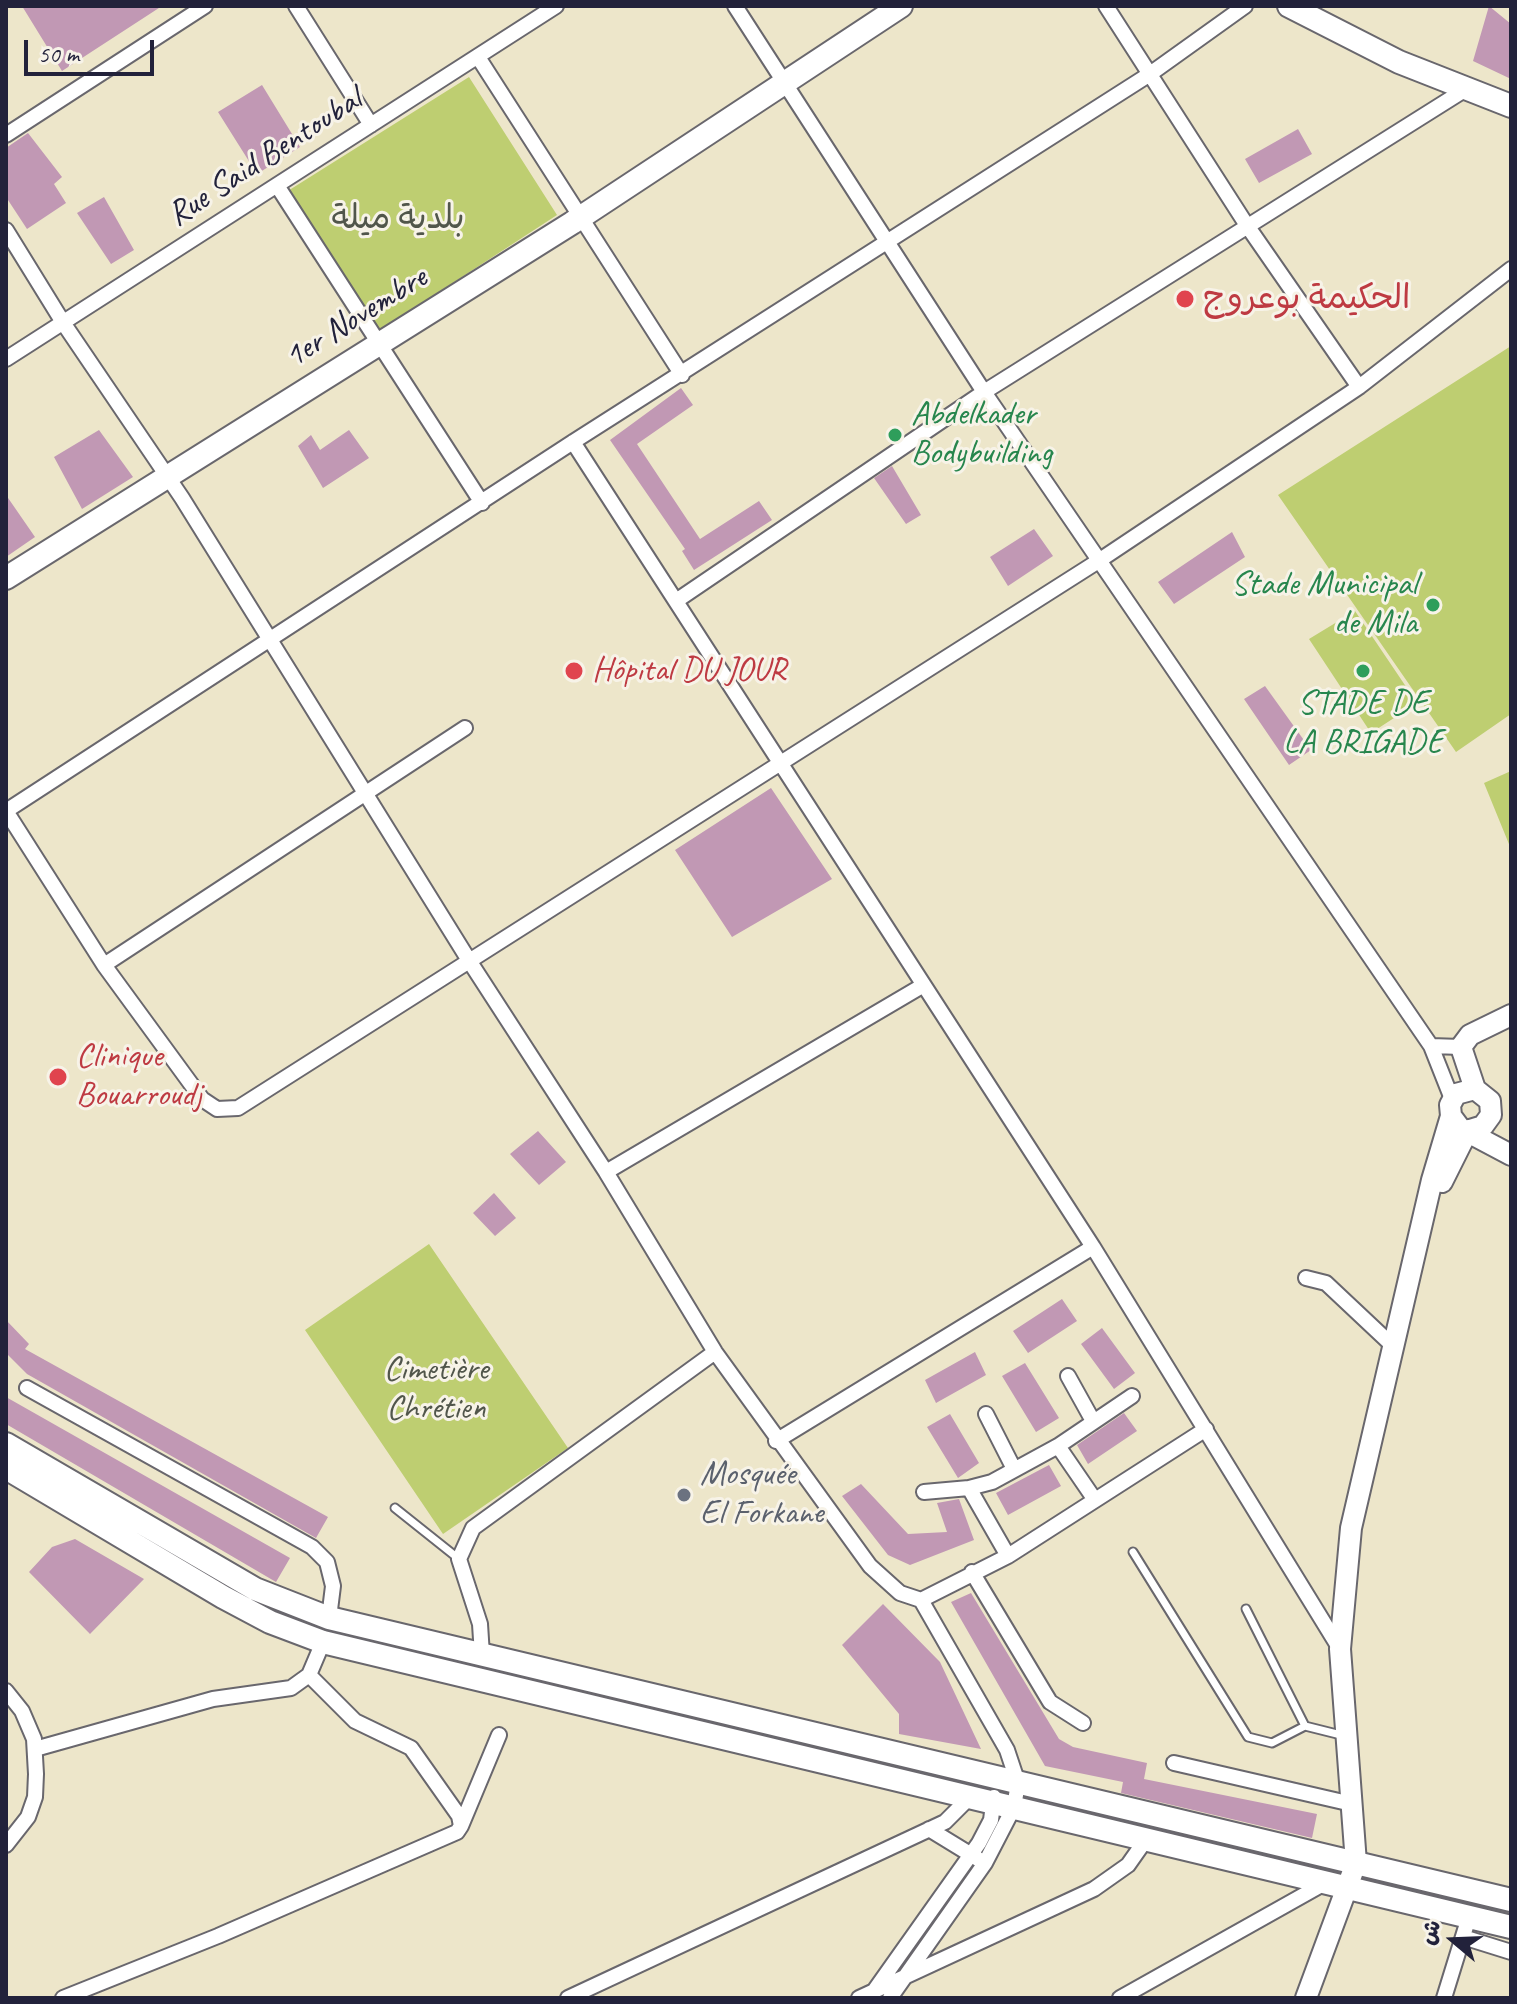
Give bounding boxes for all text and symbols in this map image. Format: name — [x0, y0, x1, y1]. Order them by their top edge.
scale bar — [28, 24, 158, 74]
text: 50 m — [38, 39, 79, 69]
street label: Rue Said Bentoubal — [160, 80, 370, 236]
park label: بلدية ميلة — [331, 199, 465, 239]
street label: 1er Novembre — [277, 258, 435, 378]
place label: الحكيمة بوعروج — [1203, 279, 1411, 319]
marker: الحكيمة بوعروج — [1174, 288, 1196, 310]
place label: Abdelkader Bodybuilding — [911, 395, 1052, 474]
marker: Abdelkader Bodybuilding — [886, 426, 904, 444]
place label: Stade Municipal de Mila — [1231, 565, 1417, 644]
marker: Stade Municipal de Mila — [1424, 596, 1442, 614]
place label: Hôpital DU JOUR — [592, 651, 786, 691]
marker: Hôpital DU JOUR — [563, 660, 585, 682]
marker: STADE DE LA BRIGADE — [1354, 662, 1372, 680]
place label: STADE DE LA BRIGADE — [1283, 684, 1443, 764]
place label: Clinique Bouarroudj — [76, 1037, 202, 1116]
marker: Clinique Bouarroudj — [47, 1066, 69, 1088]
park label: Cimetière Chrétien — [384, 1350, 488, 1430]
place label: Mosquée El Forkane — [700, 1455, 823, 1534]
marker: Mosquée El Forkane — [675, 1486, 693, 1504]
north arrow — [1413, 1900, 1493, 1980]
text: ش — [1413, 1916, 1447, 1948]

